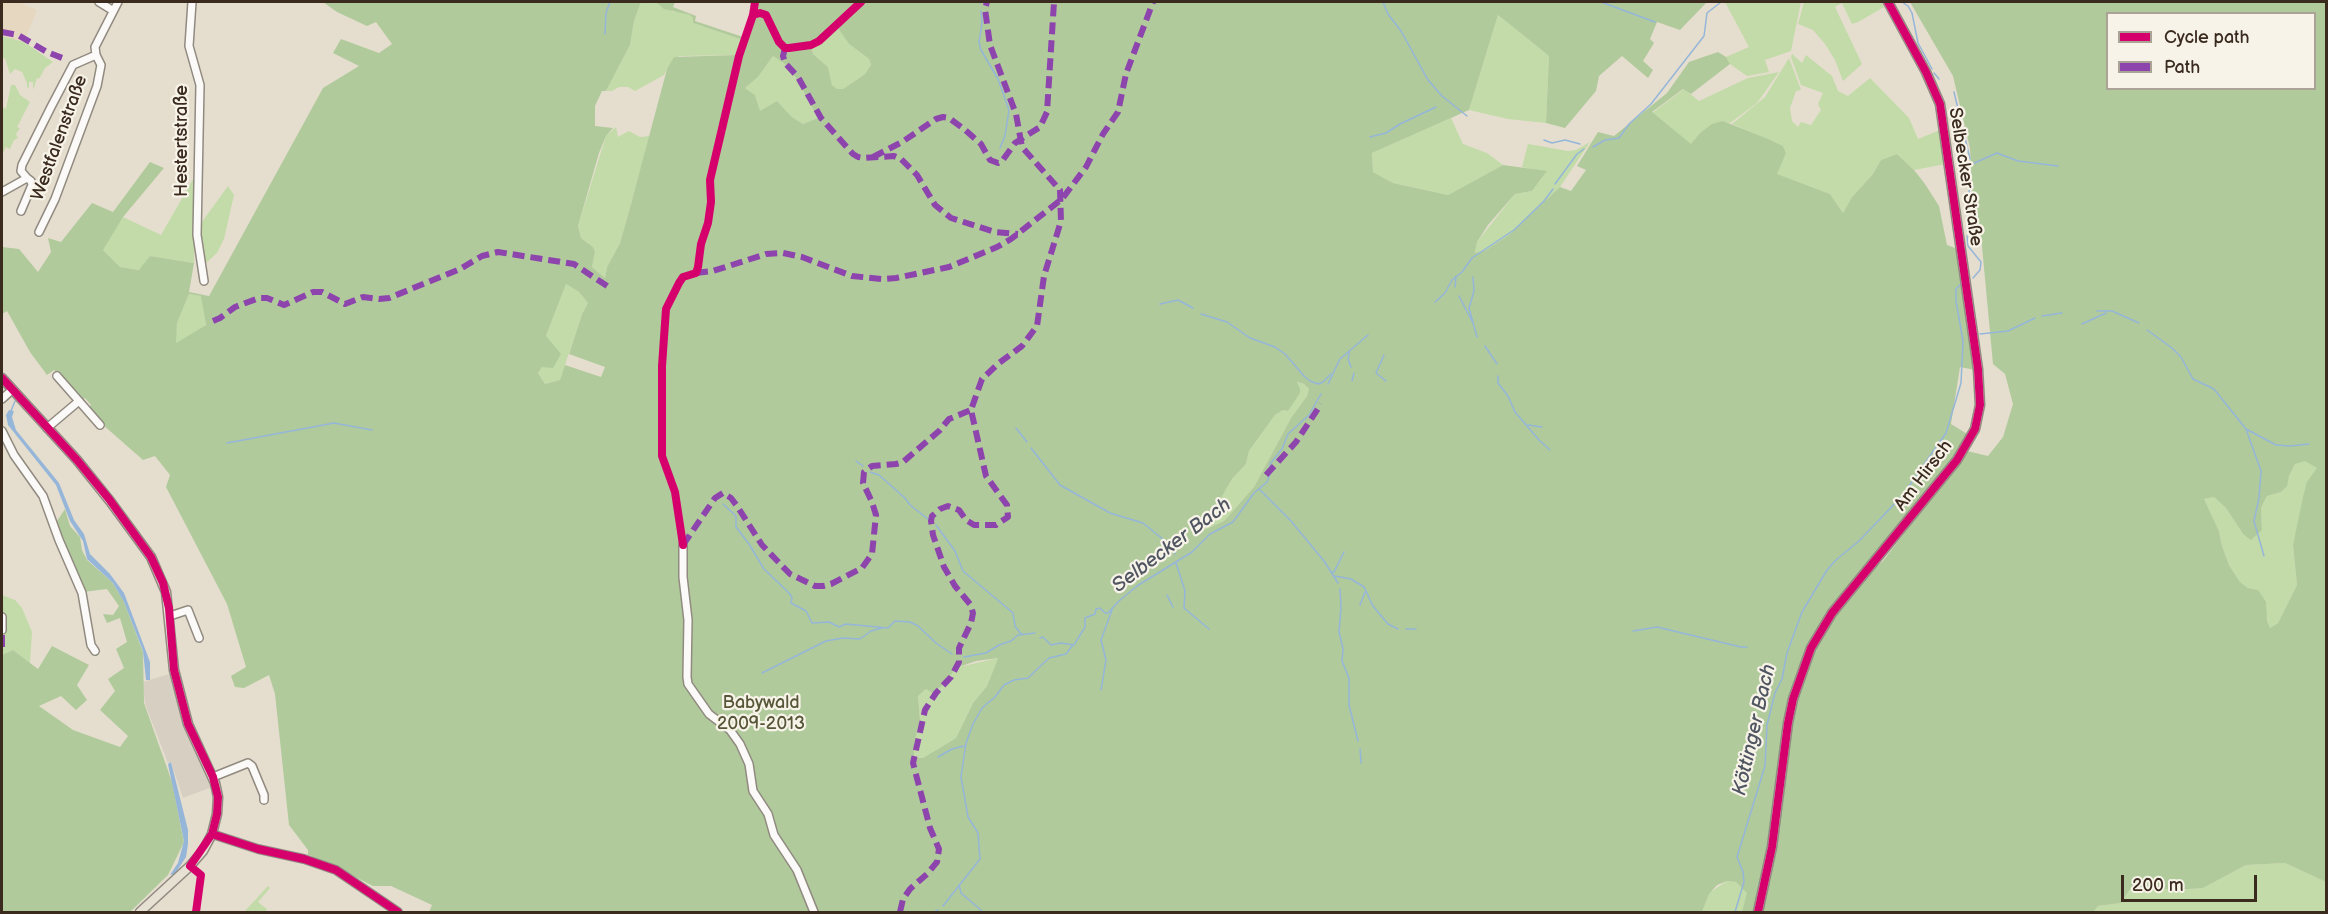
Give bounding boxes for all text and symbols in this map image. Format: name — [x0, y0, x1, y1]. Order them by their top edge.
legend — [2106, 12, 2316, 90]
text: Cycle path — [2164, 27, 2250, 48]
text: Path — [2164, 57, 2200, 78]
street label: Westfalenstraße — [27, 72, 93, 204]
street label: Hestertstraße — [171, 85, 193, 197]
street label: Selbecker Straße — [1943, 106, 1987, 248]
street label: Am Hirsch — [1890, 436, 1958, 516]
water label: Selbecker Bach — [1108, 493, 1236, 599]
water label: Köttinger Bach — [1728, 662, 1782, 798]
park label: Babywald 2009-2013 — [717, 692, 805, 734]
scale bar — [2124, 863, 2260, 901]
text: 200 m — [2132, 875, 2184, 896]

